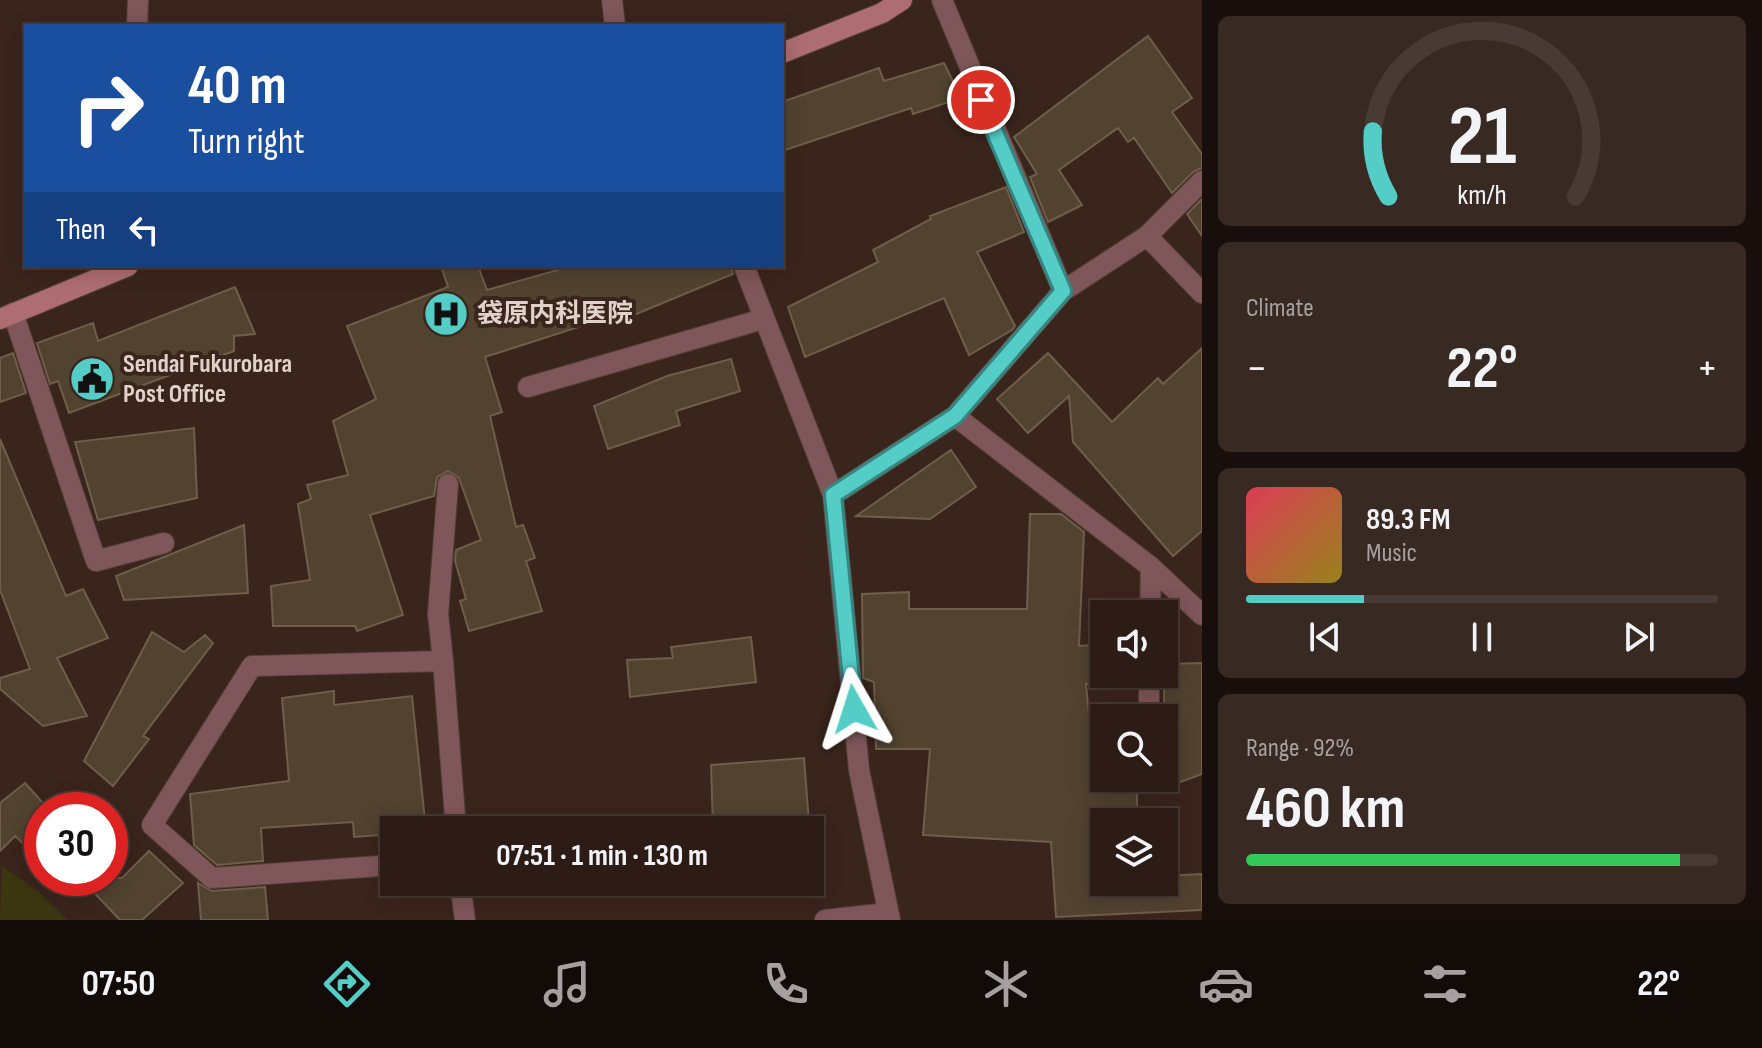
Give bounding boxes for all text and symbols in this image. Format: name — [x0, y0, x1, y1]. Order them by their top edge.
text: 40 m — [188, 53, 287, 120]
icon: right — [56, 56, 160, 160]
pin — [947, 66, 1015, 134]
icon: arrive — [959, 78, 1003, 122]
text: 21 — [1447, 88, 1517, 188]
text: Turn right — [188, 121, 305, 164]
text: km/h — [1457, 178, 1507, 213]
icon: left — [122, 208, 166, 252]
text: Then — [56, 212, 106, 248]
hospital icon: 袋原内科医院 — [422, 290, 470, 338]
text: Climate — [1246, 293, 1314, 324]
place label: 袋原内科医院 — [477, 299, 633, 330]
text: 22° — [1446, 333, 1518, 405]
text: − — [1246, 342, 1268, 395]
text: + — [1696, 342, 1718, 395]
place label: Sendai Fukurobara Post Office — [123, 349, 292, 410]
public building icon: Sendai Fukurobara Post Office — [68, 355, 116, 403]
text: 89.3 FM — [1366, 502, 1450, 538]
text: Music — [1366, 538, 1417, 569]
map controls — [1090, 600, 1178, 896]
button: sound — [1090, 600, 1178, 688]
icon: previous — [1303, 615, 1347, 659]
icon: pause — [1460, 615, 1504, 659]
icon: next — [1617, 615, 1661, 659]
position arrow — [812, 667, 896, 751]
button: search — [1090, 704, 1178, 792]
text: Range · 92% — [1246, 733, 1354, 764]
text: 460 km — [1246, 773, 1405, 845]
speed limit sign: 30 — [24, 792, 128, 896]
button: layers — [1090, 808, 1178, 896]
text: 07:51 · 1 min · 130 m — [496, 838, 708, 874]
icon: directions — [319, 956, 375, 1012]
icon: music — [539, 956, 595, 1012]
icon: phone — [758, 956, 814, 1012]
icon: climate — [978, 956, 1034, 1012]
icon: car — [1198, 956, 1254, 1012]
icon: filters — [1417, 956, 1473, 1012]
text: 07:50 — [82, 963, 155, 1006]
text: 22° — [1637, 963, 1680, 1006]

